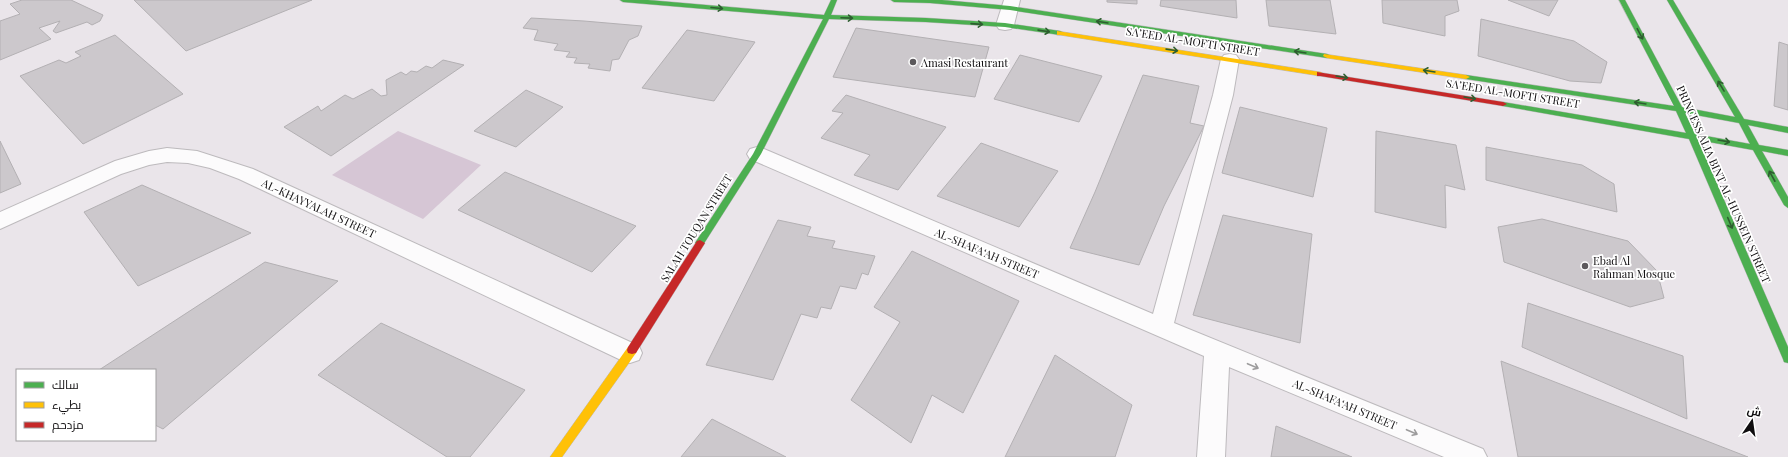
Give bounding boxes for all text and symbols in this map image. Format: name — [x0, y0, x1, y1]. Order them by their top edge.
one-way arrow — [710, 4, 723, 12]
one-way arrow — [840, 14, 853, 22]
one-way arrow — [1096, 18, 1109, 26]
one-way arrow — [970, 20, 983, 27]
street label: SA’EED AL-MOFTI STREET — [1125, 23, 1261, 59]
one-way arrow — [1037, 27, 1050, 35]
one-way arrow — [1637, 28, 1645, 40]
one-way arrow — [1165, 46, 1178, 54]
one-way arrow — [1294, 48, 1307, 56]
place label: Amasi Restaurant — [920, 55, 1008, 70]
marker: Amasi Restaurant — [908, 57, 918, 67]
one-way arrow — [1423, 67, 1436, 75]
one-way arrow — [1335, 73, 1348, 81]
street label: SA’EED AL-MOFTI STREET — [1445, 75, 1581, 111]
one-way arrow — [1717, 81, 1725, 92]
street label: PRINCESS ALIA BINT AL-HUSSEIN STREET — [1673, 83, 1775, 285]
one-way arrow — [1464, 95, 1477, 103]
one-way arrow — [1634, 99, 1647, 107]
one-way arrow — [1717, 137, 1730, 145]
one-way arrow — [1767, 170, 1775, 182]
street label: SALAH TOUQAN STREET — [657, 171, 735, 285]
street label: AL-KHAYYALAH STREET — [259, 175, 379, 241]
one-way arrow — [1726, 216, 1734, 228]
street label: AL-SHAFA‘AH STREET — [932, 224, 1042, 282]
place label: Ebad Al Rahman Mosque — [1593, 253, 1676, 281]
marker: Ebad Al Rahman Mosque — [1580, 261, 1590, 271]
one-way arrow — [1247, 362, 1259, 370]
legend — [16, 369, 156, 441]
street label: AL-SHAFA‘AH STREET — [1290, 375, 1400, 433]
text: سالك — [52, 376, 79, 392]
text: بطيء — [52, 396, 81, 415]
north arrow — [1732, 401, 1772, 441]
text: ش — [1746, 402, 1763, 420]
text: مزدحم — [52, 416, 84, 433]
one-way arrow — [1406, 429, 1418, 436]

